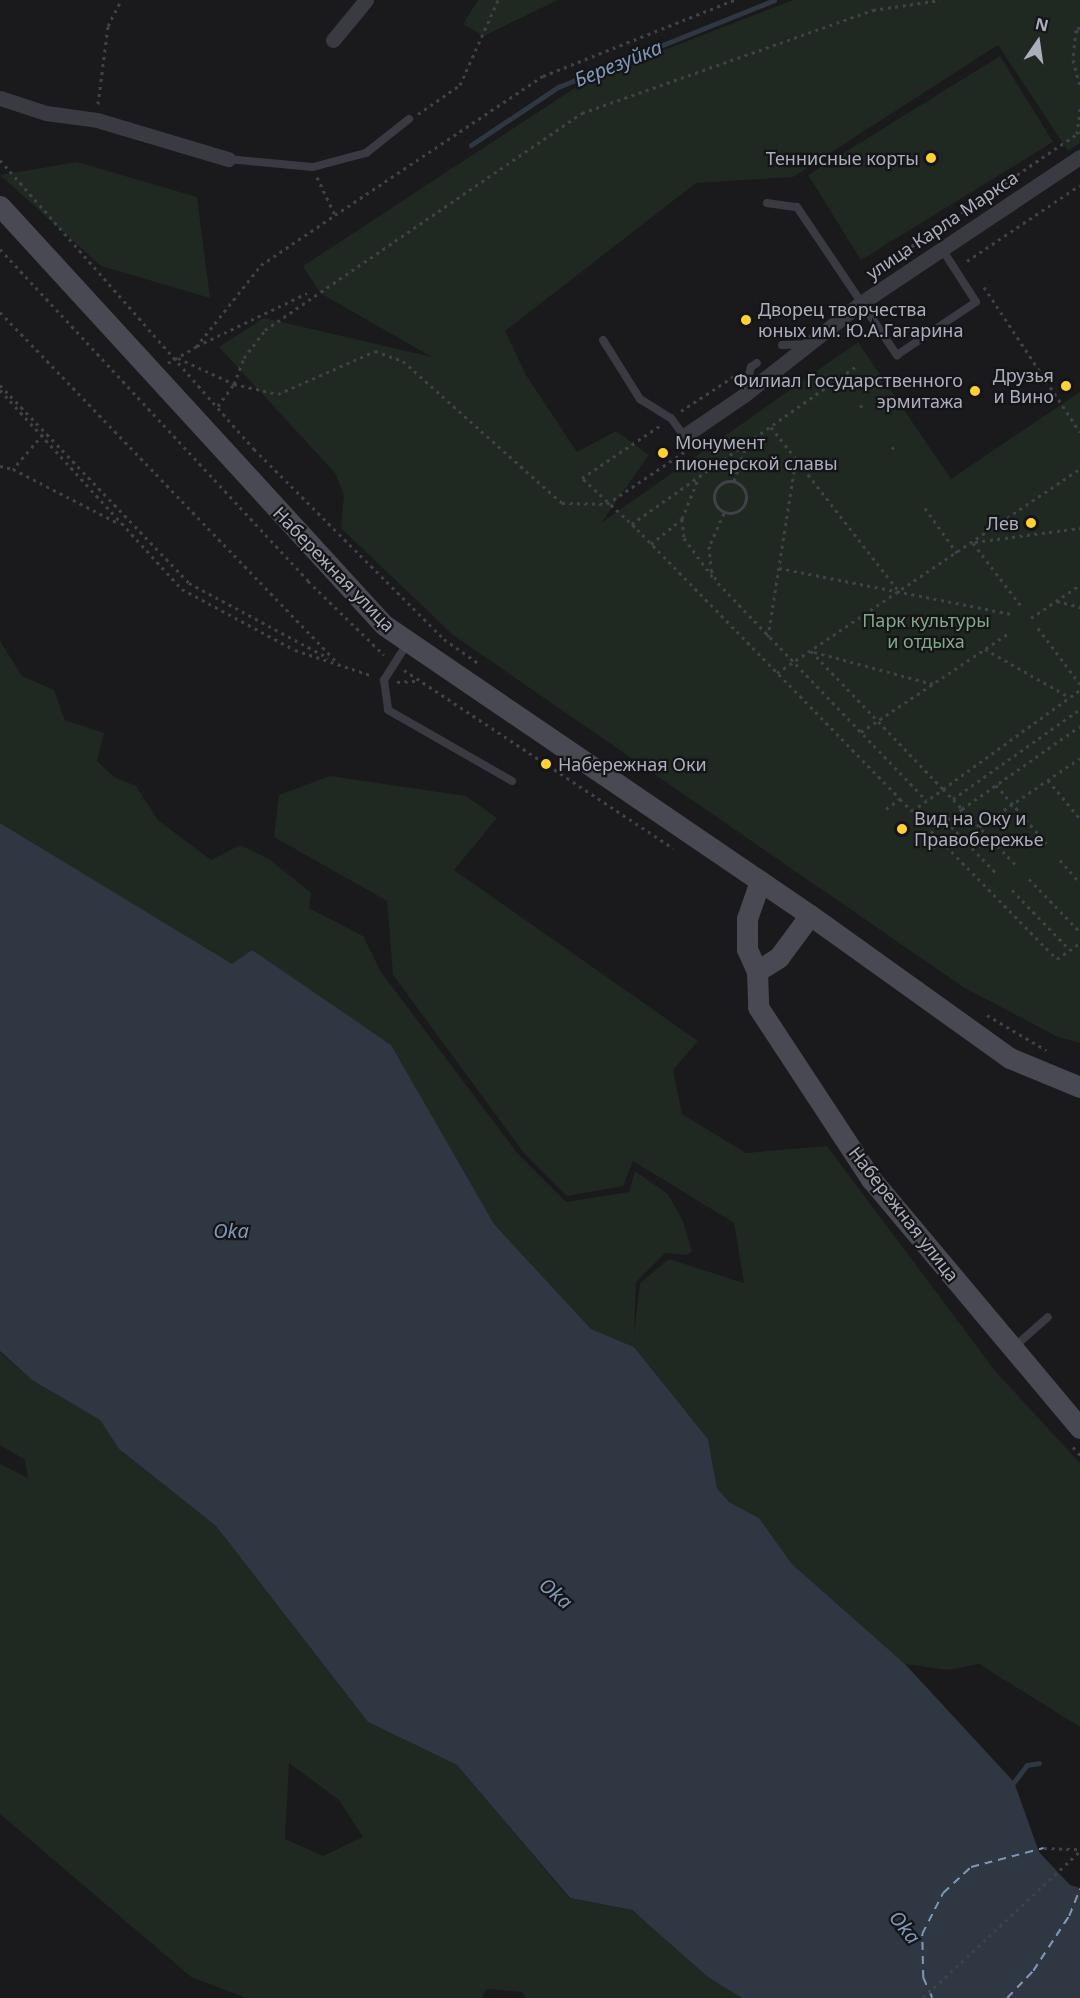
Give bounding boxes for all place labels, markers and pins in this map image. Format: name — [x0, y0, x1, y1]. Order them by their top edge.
place label: Теннисные корты — [766, 147, 919, 169]
marker: Теннисные корты — [924, 151, 938, 165]
place label: Дворец творчества юных им. Ю.А.Гагарина — [758, 299, 963, 342]
marker: Дворец творчества юных им. Ю.А.Гагарина — [739, 313, 753, 327]
place label: Друзья и Вино — [993, 365, 1054, 407]
place label: Филиал Государственного эрмитажа — [733, 370, 963, 412]
marker: Друзья и Вино — [1059, 379, 1073, 393]
marker: Филиал Государственного эрмитажа — [968, 384, 982, 398]
place label: Монумент пионерской славы — [675, 432, 838, 474]
marker: Монумент пионерской славы — [656, 446, 670, 460]
place label: Лев — [986, 512, 1019, 534]
marker: Лев — [1024, 516, 1038, 530]
place label: Набережная Оки — [558, 753, 707, 775]
marker: Набережная Оки — [539, 757, 553, 771]
place label: Вид на Оку и Правобережье — [914, 808, 1044, 850]
marker: Вид на Оку и Правобережье — [895, 822, 909, 836]

